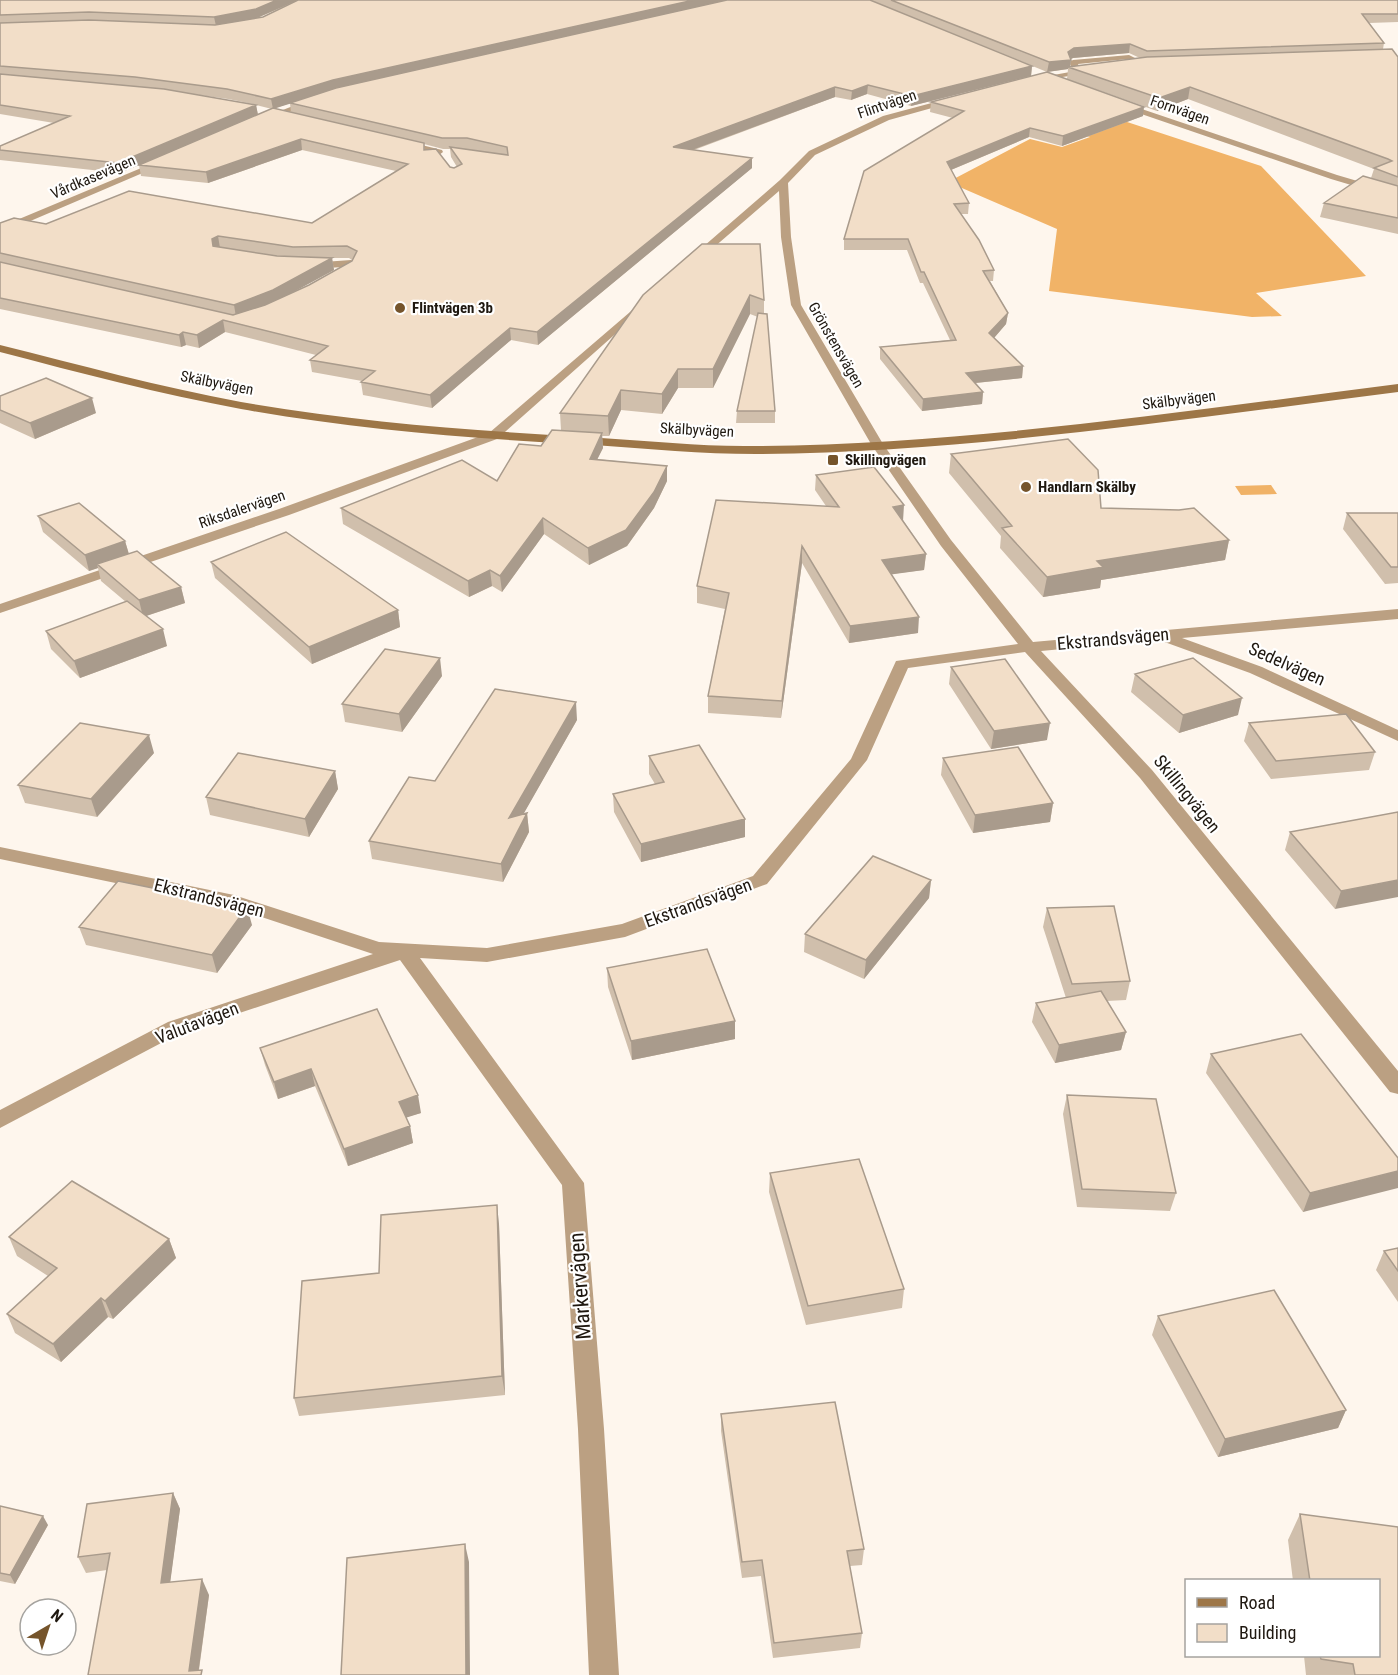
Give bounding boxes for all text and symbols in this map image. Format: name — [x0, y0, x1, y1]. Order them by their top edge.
street label: Flintvägen — [855, 86, 919, 122]
street label: Fornvägen — [1148, 91, 1212, 129]
street label: Vårdkasevägen — [48, 151, 138, 203]
place label: Flintvägen 3b — [412, 299, 493, 317]
street label: Grönstensvägen — [804, 299, 868, 391]
marker: Flintvägen 3b — [393, 301, 407, 315]
street label: Skälbyvägen — [179, 367, 255, 399]
street label: Skälbyvägen — [1141, 387, 1217, 413]
street label: Skälbyvägen — [660, 419, 734, 441]
place label: Skillingvägen — [845, 451, 926, 469]
marker: Skillingvägen — [826, 453, 840, 467]
place label: Handlarn Skälby — [1038, 478, 1136, 496]
marker: Handlarn Skälby — [1019, 480, 1033, 494]
street label: Riksdalervägen — [197, 486, 287, 532]
street label: Ekstrandsvägen — [1056, 623, 1170, 654]
street label: Sedelvägen — [1246, 637, 1329, 690]
street label: Skillingvägen — [1150, 751, 1225, 837]
street label: Ekstrandsvägen — [641, 873, 754, 932]
street label: Ekstrandsvägen — [152, 874, 266, 921]
street label: Valutavägen — [152, 997, 241, 1048]
street label: Markervägen — [564, 1232, 596, 1340]
legend — [1185, 1579, 1380, 1657]
text: Road — [1239, 1592, 1275, 1613]
north arrow — [18, 1597, 78, 1657]
text: N — [47, 1605, 67, 1626]
text: Building — [1239, 1622, 1296, 1643]

